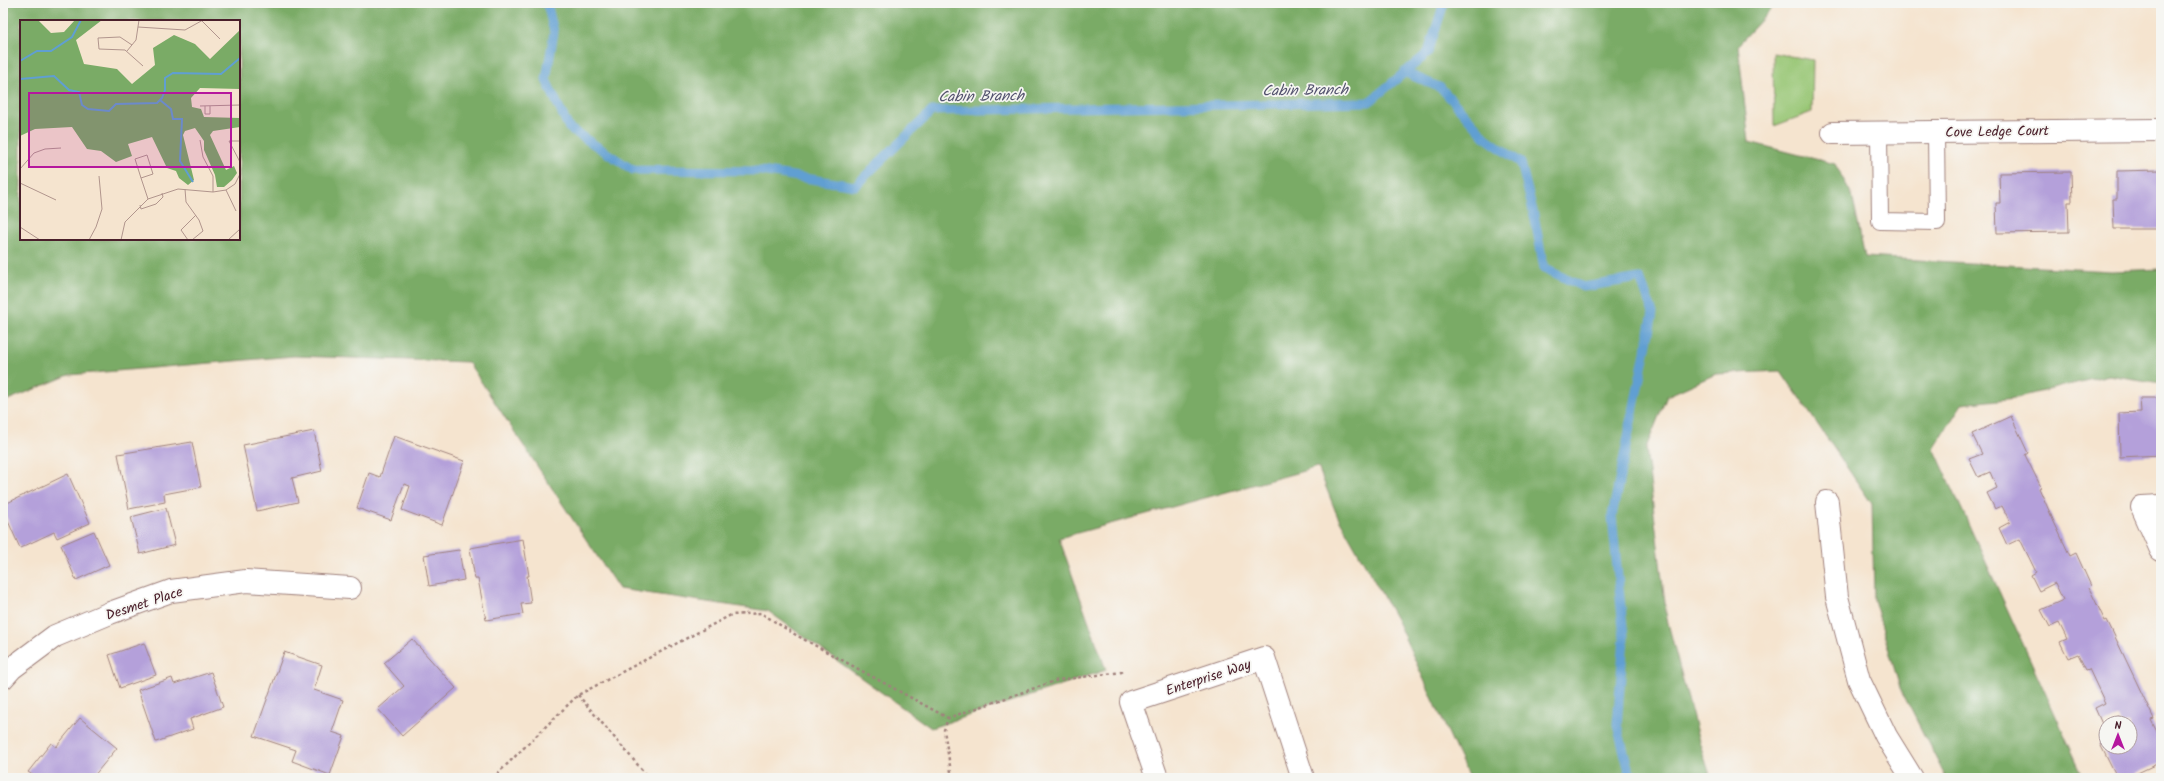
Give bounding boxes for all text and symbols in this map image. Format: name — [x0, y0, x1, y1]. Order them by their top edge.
inset map — [20, 20, 240, 240]
water label: Cabin Branch — [1262, 78, 1350, 104]
water label: Cabin Branch — [938, 84, 1026, 110]
street label: Cove Ledge Court — [1945, 120, 2050, 144]
street label: Desmet Place — [103, 581, 186, 627]
street label: Enterprise Way — [1163, 654, 1254, 702]
north arrow — [2098, 715, 2138, 755]
text: N — [2115, 717, 2122, 735]

